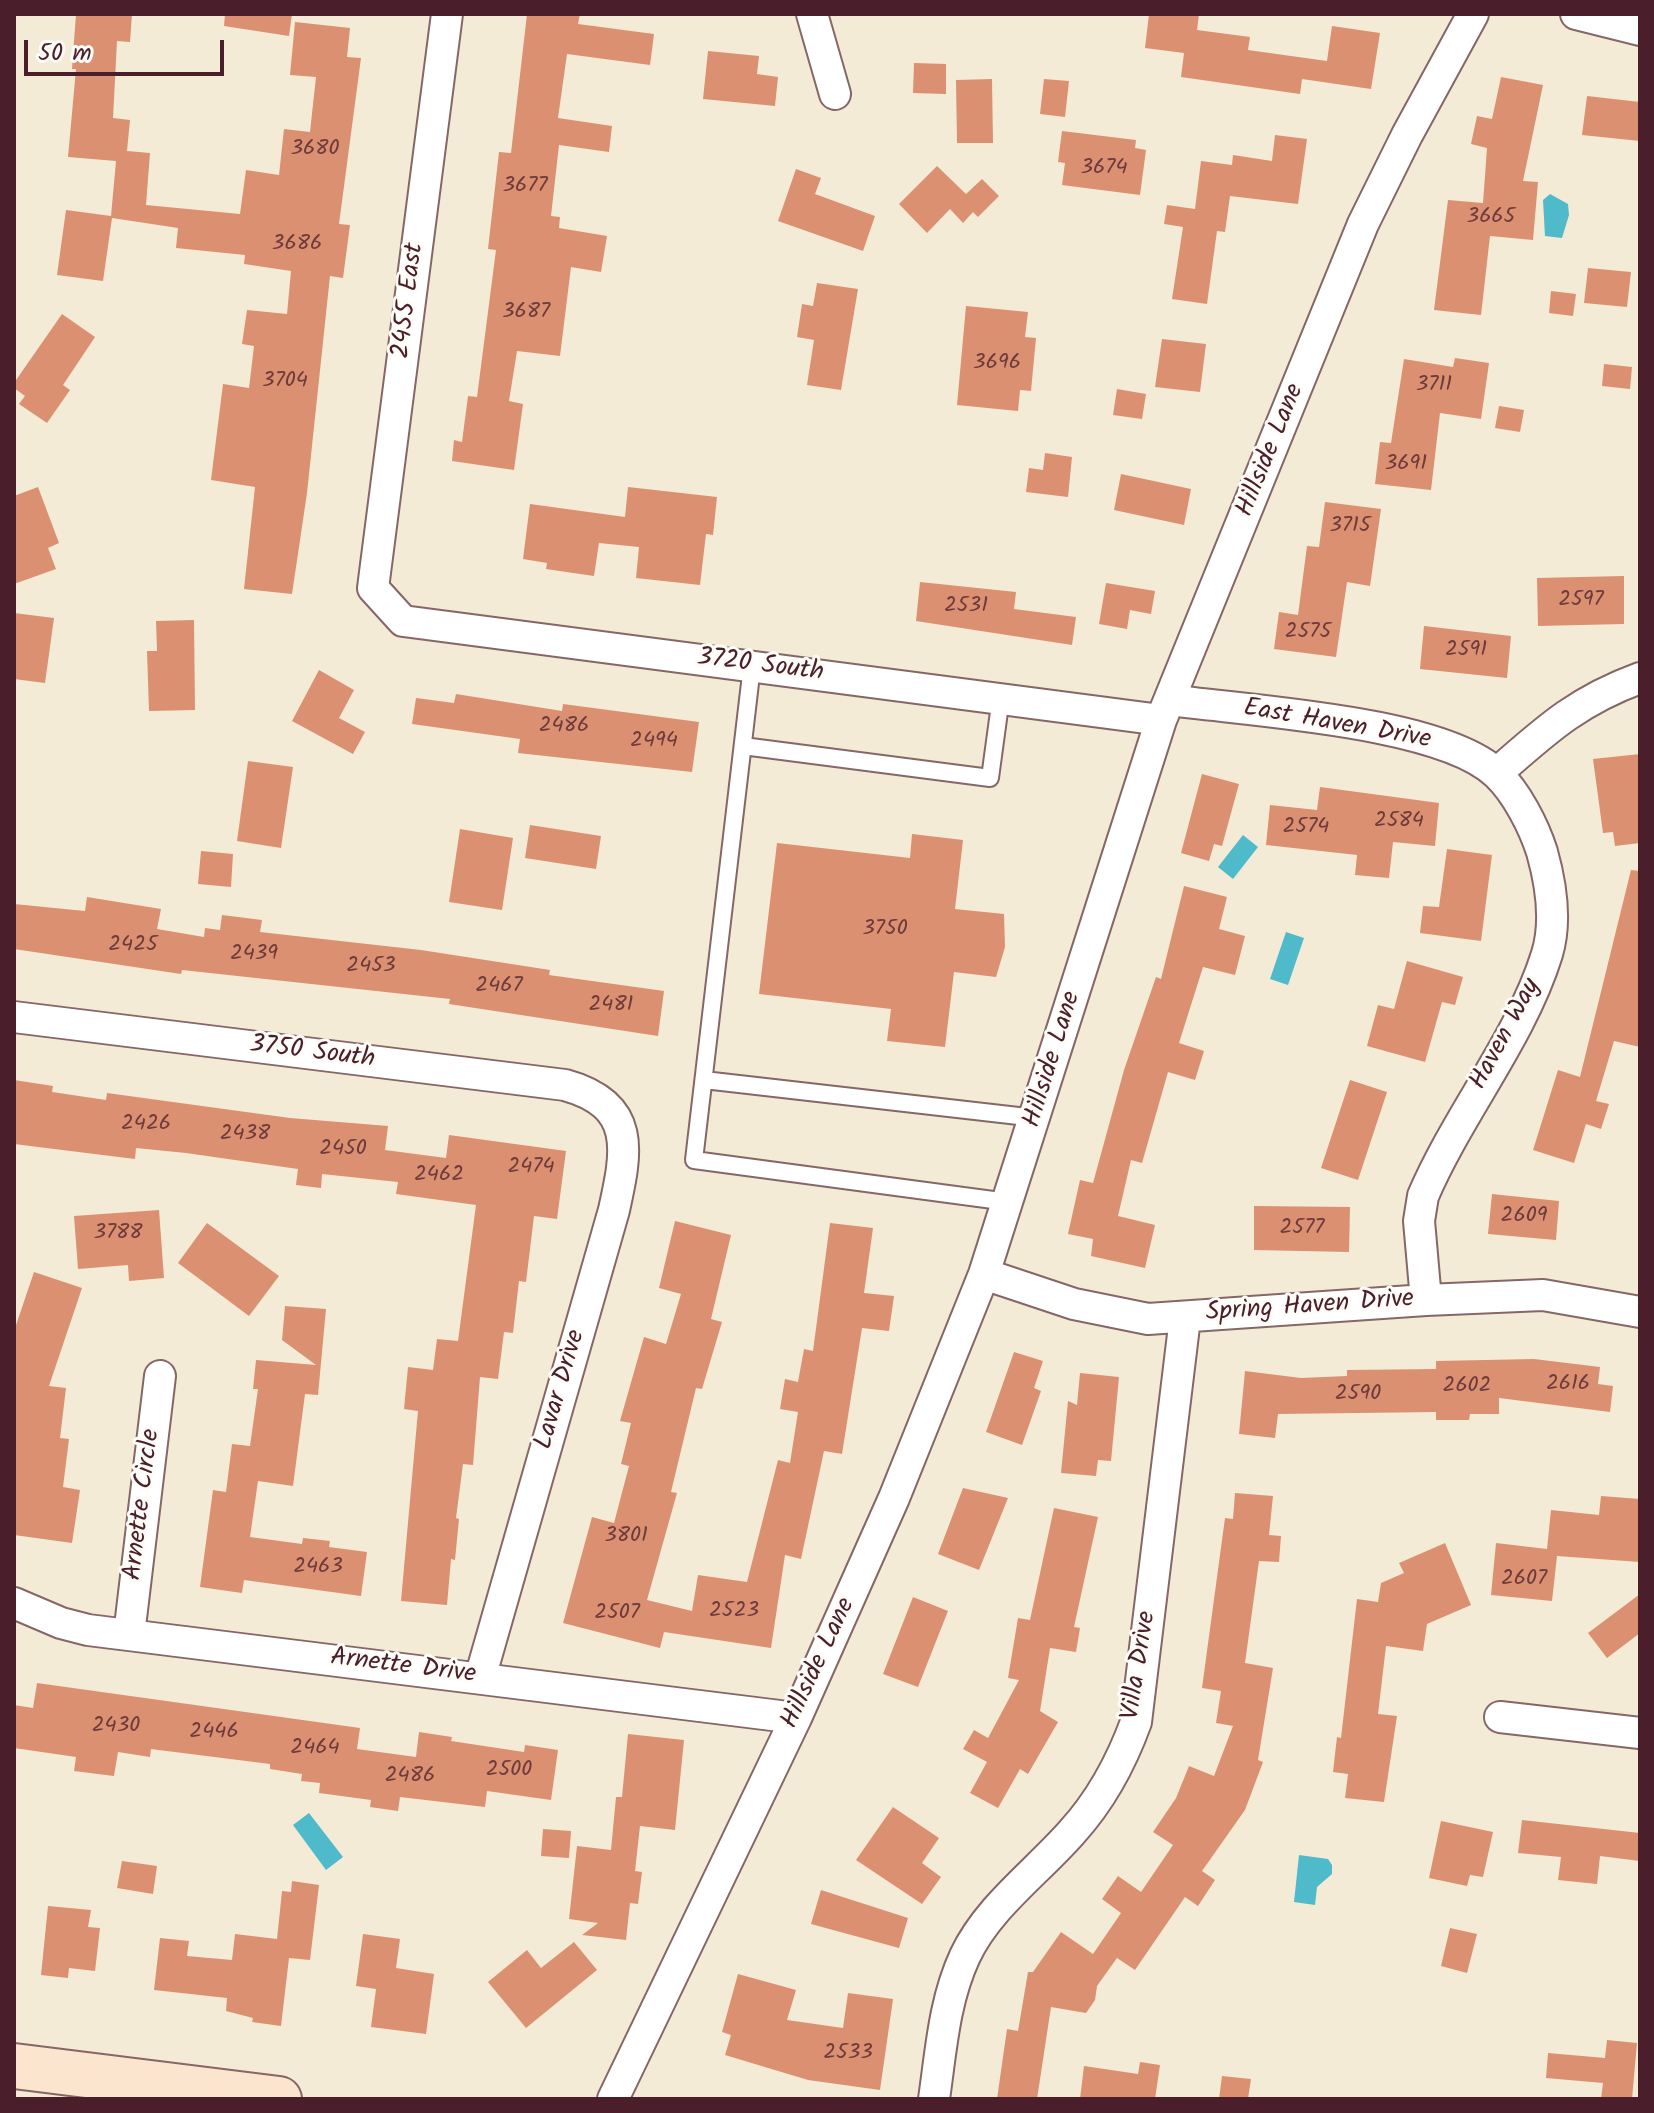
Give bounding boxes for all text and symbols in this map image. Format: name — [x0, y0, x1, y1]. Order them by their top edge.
scale bar — [28, 24, 228, 74]
text: 50 m — [38, 34, 92, 73]
house number: 3680 — [290, 137, 340, 163]
house number: 3674 — [1080, 156, 1128, 182]
house number: 3677 — [502, 174, 548, 200]
house number: 3665 — [1467, 205, 1515, 231]
house number: 3686 — [272, 232, 322, 258]
street label: 2455 East — [387, 241, 433, 361]
house number: 3687 — [502, 300, 550, 326]
house number: 3696 — [973, 351, 1021, 377]
house number: 3704 — [262, 369, 308, 395]
house number: 3711 — [1416, 373, 1452, 399]
street label: Hillside Lane — [1231, 380, 1313, 522]
house number: 3691 — [1385, 452, 1427, 478]
house number: 3715 — [1329, 514, 1371, 540]
house number: 2597 — [1558, 588, 1604, 614]
house number: 2531 — [944, 594, 988, 620]
house number: 2575 — [1285, 620, 1331, 646]
house number: 2591 — [1445, 638, 1487, 664]
street label: 3720 South — [695, 644, 825, 690]
street label: East Haven Drive — [1241, 694, 1433, 758]
house number: 2486 — [539, 714, 589, 740]
house number: 2494 — [630, 729, 678, 755]
house number: 2584 — [1374, 809, 1424, 835]
house number: 2574 — [1283, 815, 1329, 841]
house number: 3750 — [862, 917, 908, 943]
house number: 2425 — [108, 933, 158, 959]
house number: 2439 — [230, 942, 278, 968]
house number: 2453 — [346, 954, 396, 980]
house number: 2467 — [475, 974, 523, 1000]
street label: Haven Way — [1465, 974, 1549, 1096]
street label: Hillside Lane — [1019, 988, 1089, 1132]
house number: 2481 — [588, 993, 634, 1019]
street label: 3750 South — [247, 1031, 377, 1077]
house number: 2426 — [121, 1112, 171, 1138]
house number: 2438 — [220, 1122, 270, 1148]
house number: 2450 — [319, 1137, 367, 1163]
house number: 2474 — [507, 1155, 555, 1181]
house number: 2462 — [414, 1163, 464, 1189]
house number: 2609 — [1501, 1204, 1547, 1230]
house number: 2577 — [1280, 1216, 1324, 1242]
house number: 3788 — [93, 1221, 143, 1247]
street label: Spring Haven Drive — [1205, 1285, 1415, 1331]
street label: Lavar Drive — [530, 1327, 594, 1453]
house number: 2616 — [1546, 1372, 1590, 1398]
house number: 2602 — [1443, 1374, 1491, 1400]
house number: 2590 — [1335, 1382, 1381, 1408]
street label: Arnette Circle — [119, 1428, 169, 1582]
house number: 3801 — [604, 1524, 648, 1550]
house number: 2463 — [293, 1555, 343, 1581]
house number: 2607 — [1501, 1567, 1547, 1593]
street label: Hillside Lane — [776, 1594, 864, 1734]
house number: 2523 — [709, 1599, 759, 1625]
house number: 2507 — [594, 1601, 640, 1627]
street label: Villa Drive — [1117, 1609, 1165, 1723]
street label: Arnette Drive — [328, 1644, 478, 1692]
house number: 2430 — [92, 1714, 140, 1740]
house number: 2446 — [189, 1720, 239, 1746]
house number: 2464 — [290, 1736, 340, 1762]
house number: 2500 — [486, 1758, 532, 1784]
house number: 2486 — [385, 1764, 435, 1790]
house number: 2533 — [823, 2041, 873, 2067]

